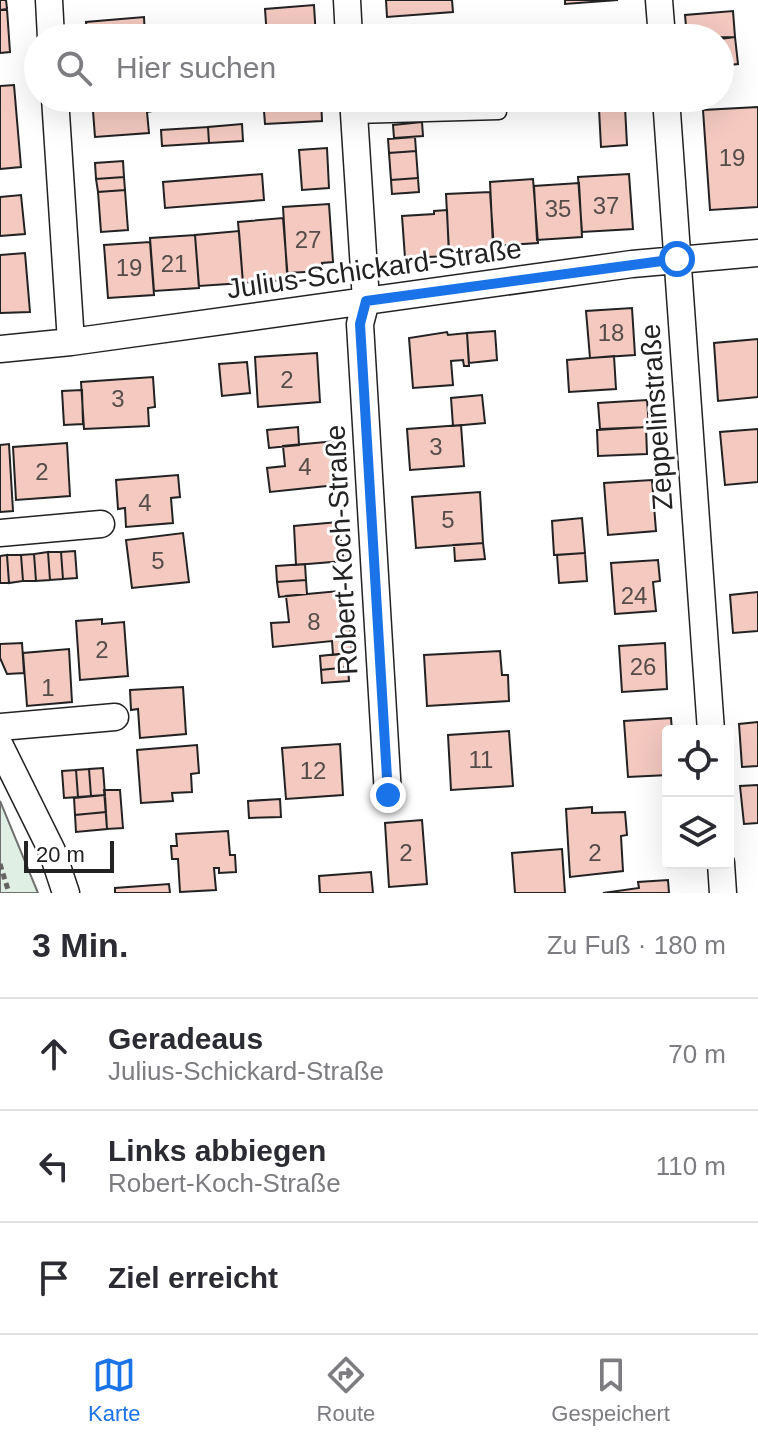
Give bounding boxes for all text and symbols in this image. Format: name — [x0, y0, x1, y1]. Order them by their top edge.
search box — [24, 24, 734, 112]
icon: search — [52, 46, 96, 90]
text: Hier suchen — [116, 51, 276, 84]
house number: 19 — [719, 144, 745, 171]
house number: 37 — [593, 192, 619, 219]
house number: 35 — [545, 195, 571, 222]
house number: 27 — [295, 226, 321, 253]
street label: Julius-Schickard-Straße — [225, 232, 523, 305]
route start — [659, 241, 695, 277]
house number: 21 — [161, 250, 187, 277]
house number: 19 — [116, 254, 142, 281]
house number: 18 — [598, 319, 624, 346]
street label: Zeppelinstraße — [635, 323, 678, 511]
house number: 2 — [280, 366, 294, 393]
house number: 3 — [111, 385, 125, 412]
street label: Robert-Koch-Straße — [319, 424, 364, 676]
house number: 3 — [429, 433, 443, 460]
house number: 4 — [298, 453, 312, 480]
house number: 2 — [35, 458, 49, 485]
house number: 4 — [138, 489, 152, 516]
house number: 5 — [441, 506, 455, 533]
house number: 5 — [151, 547, 165, 574]
house number: 24 — [621, 582, 647, 609]
house number: 8 — [307, 608, 321, 635]
house number: 2 — [95, 636, 109, 663]
house number: 26 — [630, 653, 656, 680]
house number: 1 — [41, 674, 55, 701]
map controls — [662, 725, 734, 869]
button: locate — [662, 725, 734, 797]
house number: 11 — [469, 746, 493, 773]
house number: 12 — [300, 757, 326, 784]
route end — [370, 777, 406, 813]
button: layers — [662, 797, 734, 869]
scale bar — [24, 837, 114, 873]
house number: 2 — [399, 839, 413, 866]
house number: 2 — [588, 839, 602, 866]
text: 20 m — [36, 842, 85, 867]
text: 3 Min. — [32, 926, 128, 964]
text: Zu Fuß · 180 m — [547, 930, 726, 960]
text: Geradeaus — [108, 1022, 263, 1055]
icon: ahead — [32, 1032, 76, 1076]
text: 70 m — [668, 1039, 726, 1069]
text: Julius-Schickard-Straße — [108, 1056, 384, 1086]
text: Links abbiegen — [108, 1134, 326, 1167]
icon: left — [32, 1144, 76, 1188]
text: 110 m — [656, 1151, 726, 1181]
text: Robert-Koch-Straße — [108, 1168, 341, 1198]
icon: arrive — [32, 1256, 76, 1300]
text: Ziel erreicht — [108, 1261, 278, 1294]
tab: Karte — [88, 1353, 141, 1427]
tab: Route — [317, 1353, 375, 1427]
tab: Gespeichert — [551, 1353, 670, 1427]

